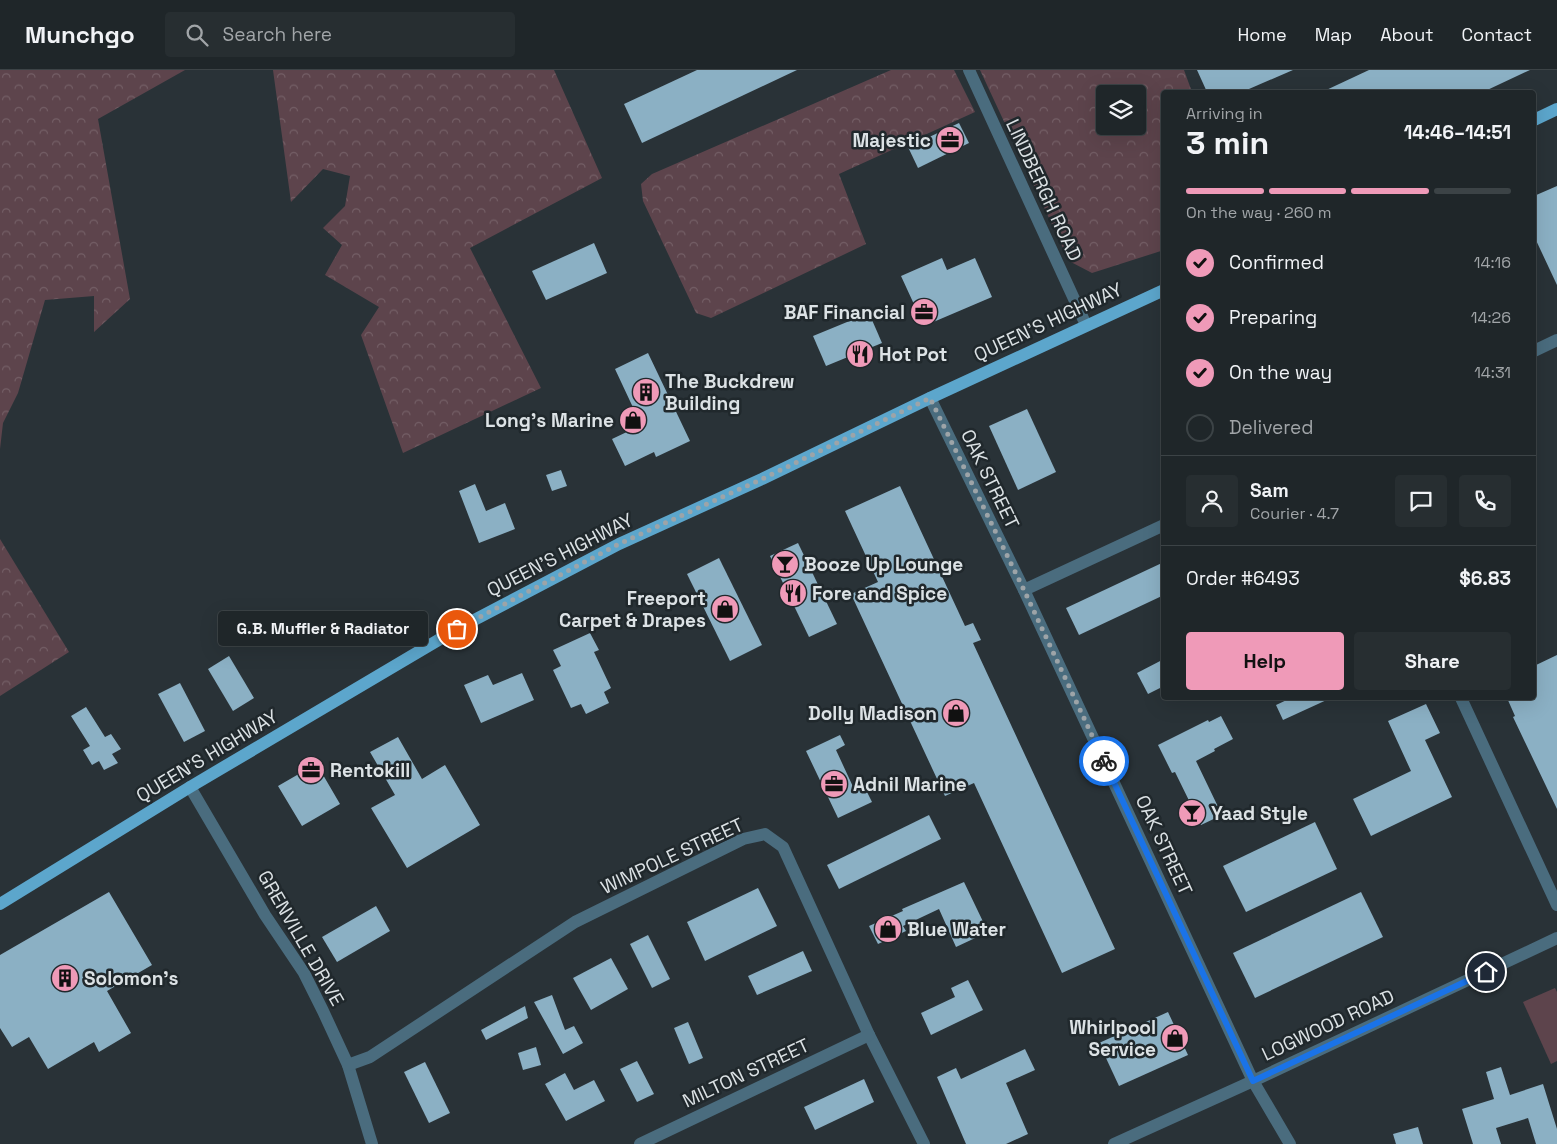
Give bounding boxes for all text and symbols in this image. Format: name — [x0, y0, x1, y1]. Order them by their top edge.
search box — [165, 12, 515, 57]
text: Munchgo — [25, 19, 135, 50]
icon: search — [183, 21, 211, 49]
text: Search here — [223, 22, 332, 47]
text: Home — [1238, 23, 1287, 46]
text: Map — [1315, 23, 1352, 46]
text: About — [1380, 23, 1434, 46]
text: Contact — [1462, 23, 1532, 46]
map controls — [1096, 85, 1146, 135]
button: layers — [1096, 85, 1146, 135]
text: Arriving in — [1186, 103, 1263, 124]
street label: LINDBERGH ROAD — [1000, 115, 1088, 265]
text: 14:46–14:51 — [1404, 120, 1511, 145]
text: 3 min — [1186, 123, 1269, 163]
office icon: Majestic — [935, 125, 965, 155]
place label: Majestic — [853, 128, 931, 153]
text: On the way · 260 m — [1186, 202, 1332, 223]
icon: check — [1186, 249, 1214, 277]
text: Confirmed — [1229, 250, 1324, 275]
text: 14:16 — [1474, 252, 1511, 273]
street label: QUEEN'S HIGHWAY — [970, 276, 1127, 367]
office icon: BAF Financial — [909, 297, 939, 327]
place label: BAF Financial — [784, 300, 905, 325]
icon: check — [1186, 304, 1214, 332]
text: Preparing — [1229, 305, 1317, 330]
text: 14:26 — [1471, 307, 1511, 328]
restaurant icon: Hot Pot — [845, 339, 875, 369]
place label: Hot Pot — [879, 342, 948, 367]
icon: check — [1186, 359, 1214, 387]
text: On the way — [1229, 360, 1332, 385]
text: 14:31 — [1474, 362, 1511, 383]
place label: The Buckdrew Building — [665, 369, 794, 416]
building icon: The Buckdrew Building — [631, 377, 661, 407]
shop icon: Long's Marine — [618, 405, 648, 435]
place label: Long's Marine — [485, 408, 614, 433]
text: Delivered — [1229, 415, 1314, 440]
street label: OAK STREET — [955, 425, 1025, 533]
button: person — [1186, 475, 1238, 527]
button: chat — [1395, 475, 1447, 527]
button: phone — [1459, 475, 1511, 527]
text: Sam — [1250, 478, 1289, 503]
text: Courier · 4.7 — [1250, 503, 1339, 524]
street label: QUEEN'S HIGHWAY — [483, 507, 638, 603]
bar icon: Booze Up Lounge — [770, 549, 800, 579]
place label: Booze Up Lounge — [804, 552, 963, 577]
text: Order #6493 — [1186, 566, 1300, 591]
text: $6.83 — [1459, 566, 1511, 591]
restaurant icon: Fore and Spice — [778, 578, 808, 608]
place label: Fore and Spice — [812, 581, 947, 606]
place label: Freeport Carpet & Drapes — [559, 586, 706, 633]
shop icon: Freeport Carpet & Drapes — [710, 594, 740, 624]
pin — [436, 608, 478, 650]
callout: G.B. Muffler & Radiator — [217, 612, 427, 646]
icon: bag — [443, 615, 471, 643]
text: G.B. Muffler & Radiator — [237, 618, 409, 639]
button: Help — [1186, 632, 1344, 690]
button: Share — [1354, 632, 1511, 690]
shop icon: Dolly Madison — [941, 698, 971, 728]
place label: Dolly Madison — [808, 701, 937, 726]
street label: QUEEN'S HIGHWAY — [132, 704, 283, 808]
courier — [1079, 736, 1129, 786]
icon: bike — [1090, 747, 1118, 775]
office icon: Rentokill — [296, 755, 326, 785]
place label: Rentokill — [330, 758, 410, 783]
office icon: Adnil Marine — [819, 769, 849, 799]
place label: Adnil Marine — [853, 772, 967, 797]
street label: OAK STREET — [1130, 791, 1198, 899]
bar icon: Yaad Style — [1177, 798, 1207, 828]
place label: Yaad Style — [1211, 801, 1308, 826]
street label: WIMPOLE STREET — [597, 812, 747, 900]
street label: GRENVILLE DRIVE — [252, 866, 350, 1010]
shop icon: Blue Water — [873, 914, 903, 944]
place label: Blue Water — [907, 917, 1006, 942]
pin — [1465, 951, 1507, 993]
icon: home — [1472, 958, 1500, 986]
building icon: Solomon's — [50, 963, 80, 993]
place label: Solomon's — [84, 966, 178, 991]
street label: LOGWOOD ROAD — [1258, 983, 1398, 1067]
place label: Whirlpool Service — [1069, 1015, 1156, 1062]
shop icon: Whirlpool Service — [1160, 1023, 1190, 1053]
street label: MILTON STREET — [678, 1033, 814, 1113]

